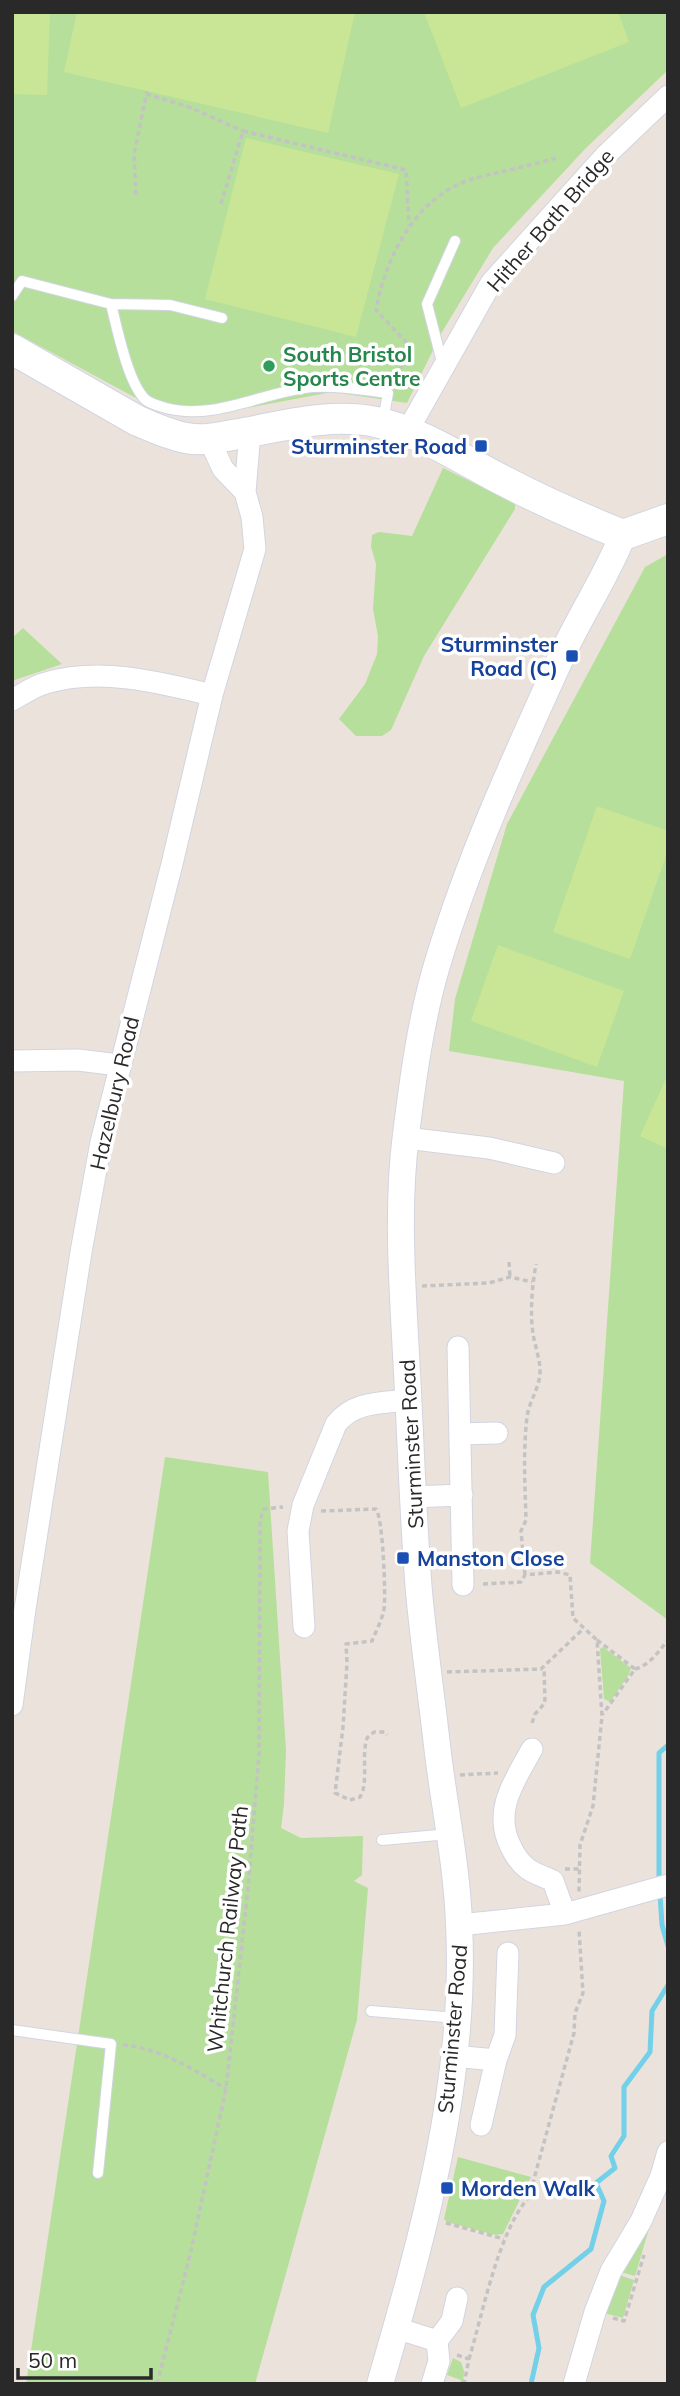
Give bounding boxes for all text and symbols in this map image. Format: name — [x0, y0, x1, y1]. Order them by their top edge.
street label: Hither Bath Bridge — [481, 143, 619, 297]
place label: South Bristol Sports Centre — [283, 341, 420, 391]
marker: South Bristol Sports Centre — [261, 358, 277, 374]
place label: Sturminster Road — [291, 433, 467, 459]
marker: Sturminster Road — [473, 438, 489, 454]
place label: Sturminster Road (C) — [441, 631, 559, 681]
marker: Sturminster Road (C) — [564, 648, 580, 664]
street label: Hazelbury Road — [84, 1014, 144, 1172]
street label: Sturminster Road — [394, 1359, 428, 1529]
place label: Manston Close — [417, 1545, 564, 1571]
marker: Manston Close — [395, 1550, 411, 1566]
street label: Whitchurch Railway Path — [201, 1804, 253, 2054]
street label: Sturminster Road — [432, 1943, 472, 2115]
place label: Morden Walk — [461, 2175, 596, 2201]
marker: Morden Walk — [439, 2180, 455, 2196]
scale bar — [18, 2336, 150, 2380]
text: 50 m — [28, 2347, 77, 2373]

